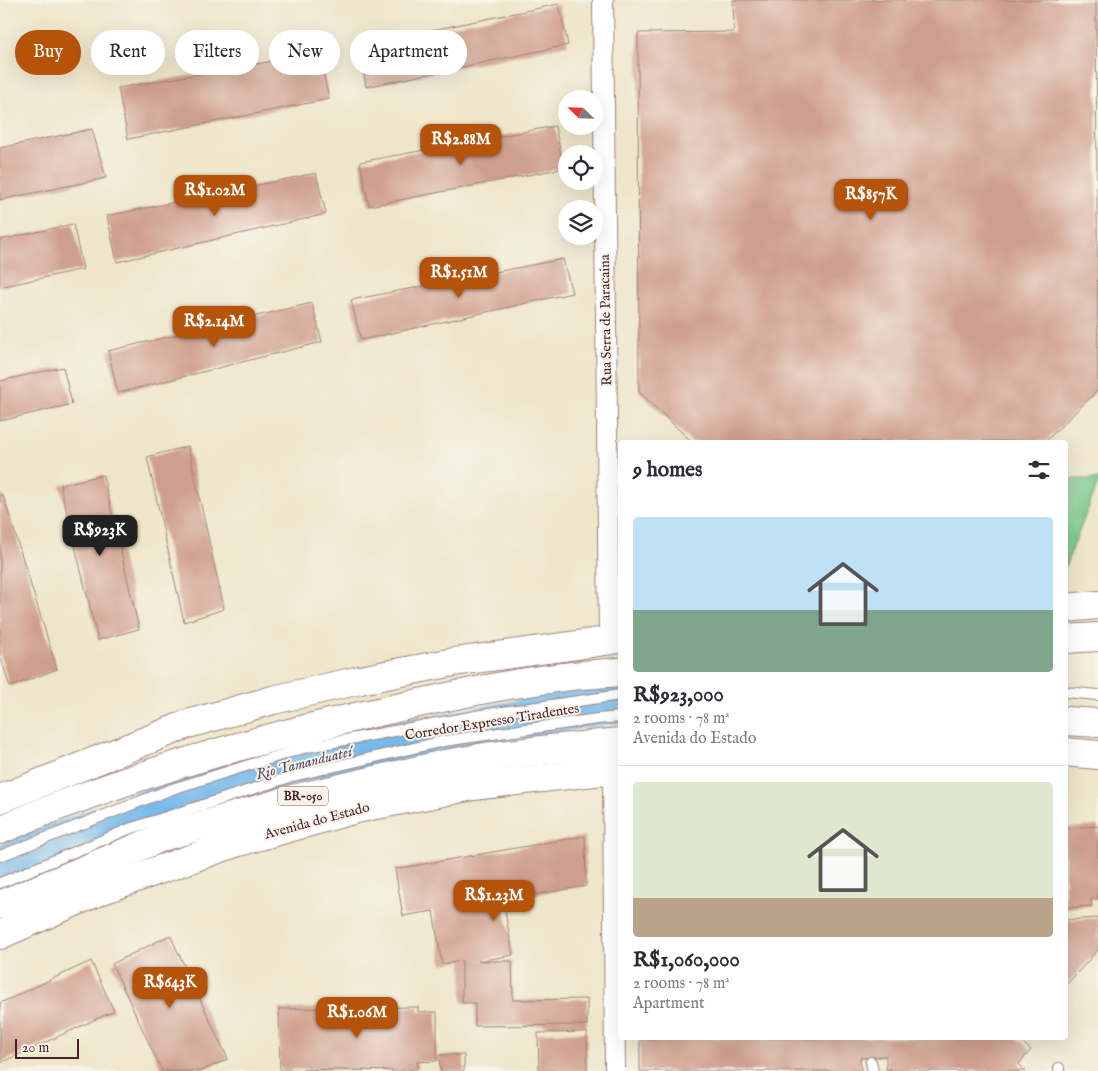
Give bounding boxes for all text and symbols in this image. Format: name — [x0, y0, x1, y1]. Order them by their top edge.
chip: Buy — [15, 30, 81, 75]
chip: Rent — [91, 30, 165, 75]
chip: Filters — [175, 30, 259, 75]
chip: New — [269, 30, 340, 75]
chip: Apartment — [350, 30, 467, 75]
north arrow — [558, 90, 602, 135]
map controls — [558, 90, 603, 245]
pin: R$2.88M — [415, 124, 507, 166]
text: R$2.88M — [431, 130, 491, 150]
button: locate — [558, 145, 603, 190]
pin: R$1.02M — [169, 174, 261, 217]
pin: R$857K — [830, 178, 912, 221]
text: R$1.02M — [185, 181, 245, 201]
text: R$857K — [845, 185, 897, 205]
button: layers — [558, 200, 603, 245]
street label: Rua Serra de Paracaina — [596, 253, 616, 386]
pin: R$1.51M — [413, 256, 505, 299]
text: R$1.51M — [430, 263, 488, 283]
pin: R$2.14M — [168, 306, 260, 348]
text: R$2.14M — [184, 312, 244, 332]
icon: filters — [1025, 456, 1053, 484]
text: 9 homes — [633, 457, 702, 484]
pin: R$923K — [59, 514, 141, 557]
text: R$923K — [74, 521, 127, 541]
icon: home — [798, 549, 888, 639]
text: R$923,000 — [633, 682, 724, 709]
street label: Corredor Expresso Tiradentes — [404, 699, 580, 745]
text: 2 rooms · 78 m² — [633, 709, 730, 729]
text: Avenida do Estado — [633, 729, 756, 749]
water label: Rio Tamanduateí — [254, 741, 357, 784]
road number: BR-050 — [278, 786, 328, 806]
street label: Avenida do Estado — [262, 798, 372, 844]
icon: home — [798, 815, 888, 905]
pin: R$1.23M — [448, 880, 540, 922]
text: R$1.23M — [465, 886, 523, 906]
text: R$1,060,000 — [633, 947, 740, 974]
pin: R$643K — [129, 966, 211, 1009]
text: R$643K — [143, 973, 197, 993]
text: 2 rooms · 78 m² — [633, 974, 730, 994]
text: Apartment — [633, 994, 704, 1014]
pin: R$1.06M — [311, 996, 403, 1039]
text: R$1.06M — [327, 1003, 387, 1023]
scale bar — [15, 1036, 79, 1059]
text: 20 m — [22, 1039, 49, 1057]

